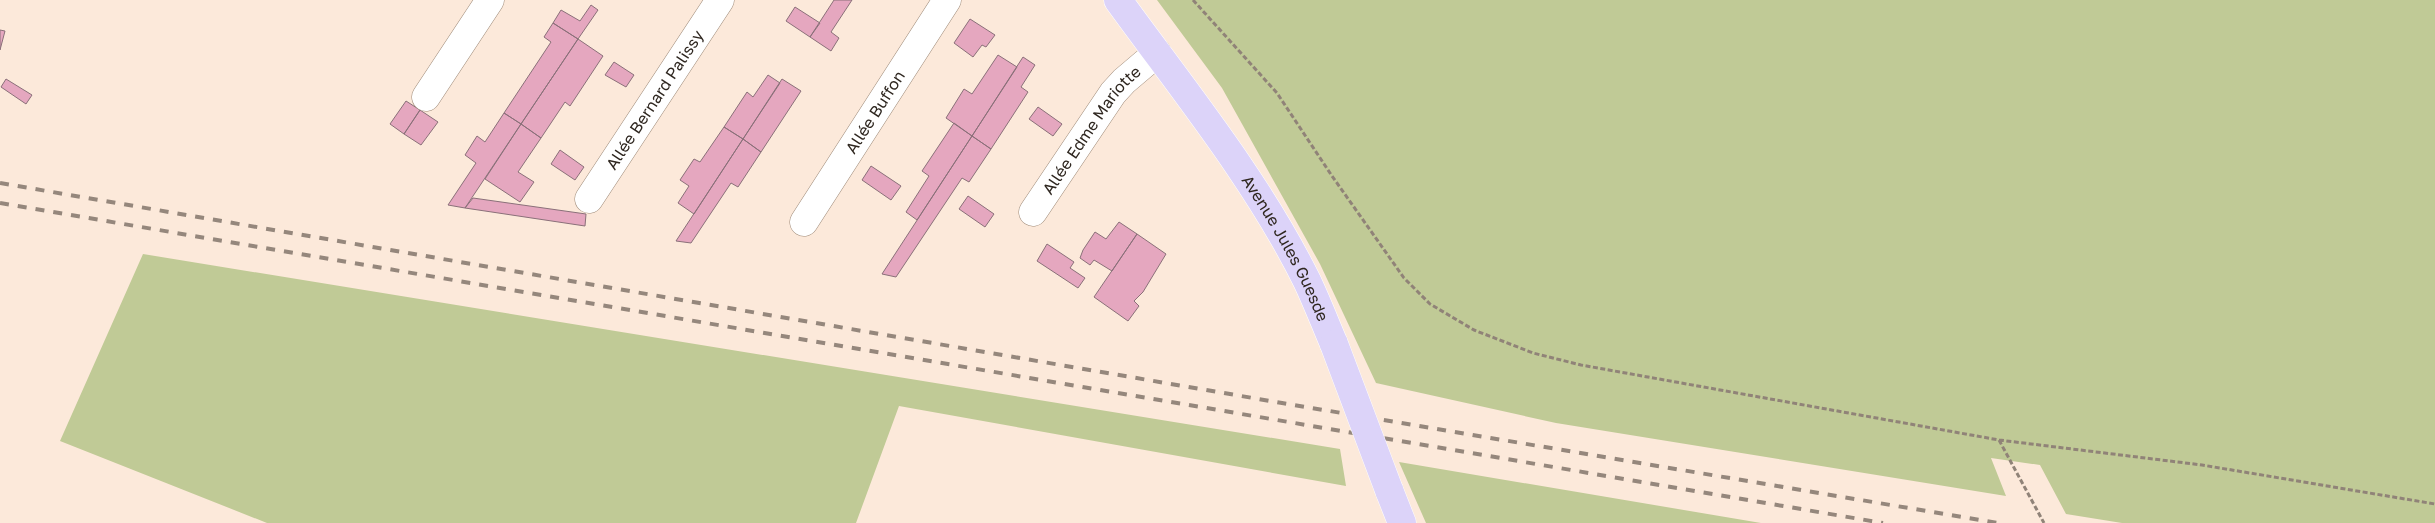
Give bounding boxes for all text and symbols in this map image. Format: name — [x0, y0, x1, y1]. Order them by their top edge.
street label: Allée Bernard Palissy — [601, 26, 708, 173]
street label: Allée Edme Mariotte — [1038, 61, 1145, 198]
street label: Allée Buffon — [841, 67, 909, 157]
street label: Avenue Jules Guesde — [1238, 171, 1333, 324]

